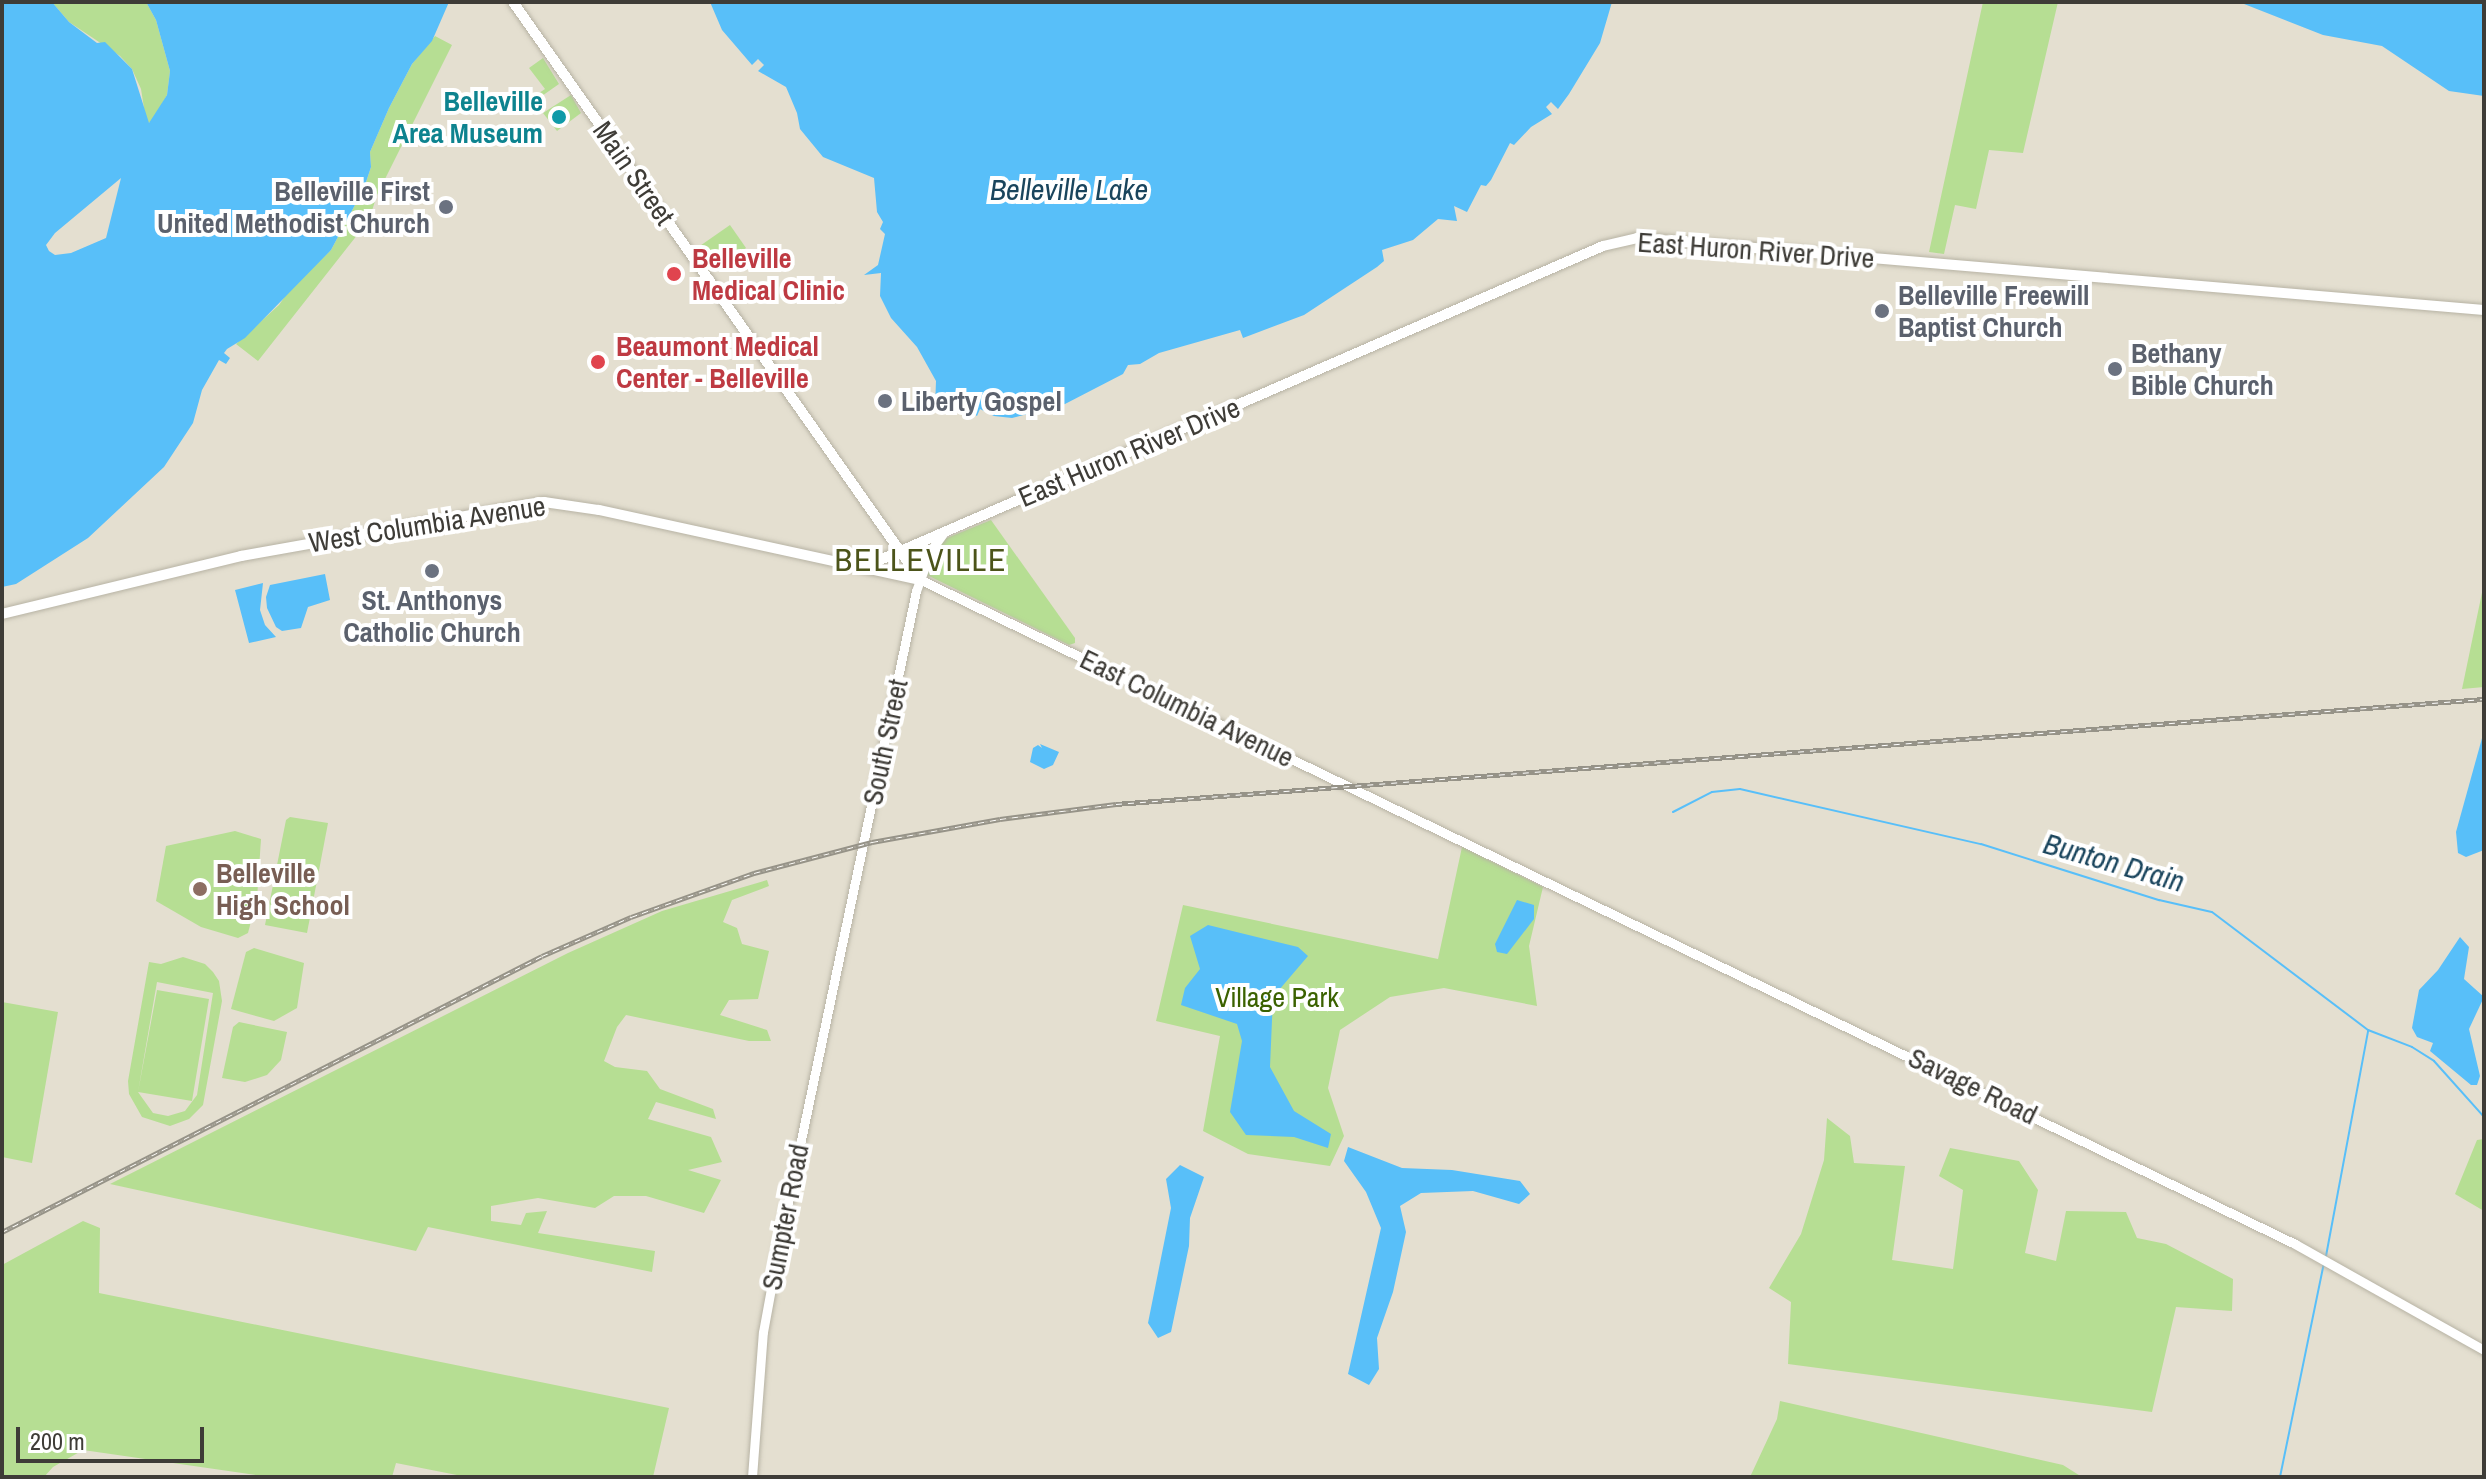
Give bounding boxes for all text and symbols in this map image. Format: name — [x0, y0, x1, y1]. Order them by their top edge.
place label: Belleville Area Museum — [392, 84, 543, 150]
marker: Belleville Area Museum — [550, 108, 568, 126]
street label: Main Street — [586, 115, 682, 231]
water label: Belleville Lake — [990, 171, 1148, 207]
place label: Belleville First United Methodist Church — [157, 174, 430, 240]
marker: Belleville First United Methodist Church — [437, 198, 455, 216]
street label: East Huron River Drive — [1636, 225, 1876, 275]
place label: Belleville Medical Clinic — [692, 241, 845, 307]
marker: Belleville Medical Clinic — [663, 263, 685, 285]
place label: Belleville Freewill Baptist Church — [1898, 278, 2089, 344]
marker: Belleville Freewill Baptist Church — [1873, 302, 1891, 320]
place label: Beaumont Medical Center - Belleville — [616, 329, 819, 395]
place label: Bethany Bible Church — [2131, 336, 2274, 402]
marker: Beaumont Medical Center - Belleville — [587, 351, 609, 373]
marker: Bethany Bible Church — [2106, 360, 2124, 378]
place label: Liberty Gospel — [901, 384, 1062, 418]
street label: East Huron River Drive — [1013, 390, 1245, 514]
marker: Liberty Gospel — [876, 392, 894, 410]
street label: West Columbia Avenue — [306, 489, 548, 559]
district label: BELLEVILLE — [834, 541, 1008, 579]
marker: St. Anthonys Catholic Church — [423, 562, 441, 580]
place label: St. Anthonys Catholic Church — [343, 583, 521, 649]
street label: East Columbia Avenue — [1074, 642, 1300, 774]
street label: South Street — [855, 676, 915, 808]
water label: Bunton Drain — [2039, 825, 2189, 899]
place label: Belleville High School — [216, 856, 350, 922]
marker: Belleville High School — [191, 880, 209, 898]
park label: Village Park — [1215, 980, 1339, 1014]
street label: Savage Road — [1903, 1040, 2043, 1132]
street label: Sumpter Road — [754, 1141, 816, 1293]
scale bar — [20, 1411, 208, 1461]
text: 200 m — [30, 1425, 85, 1457]

